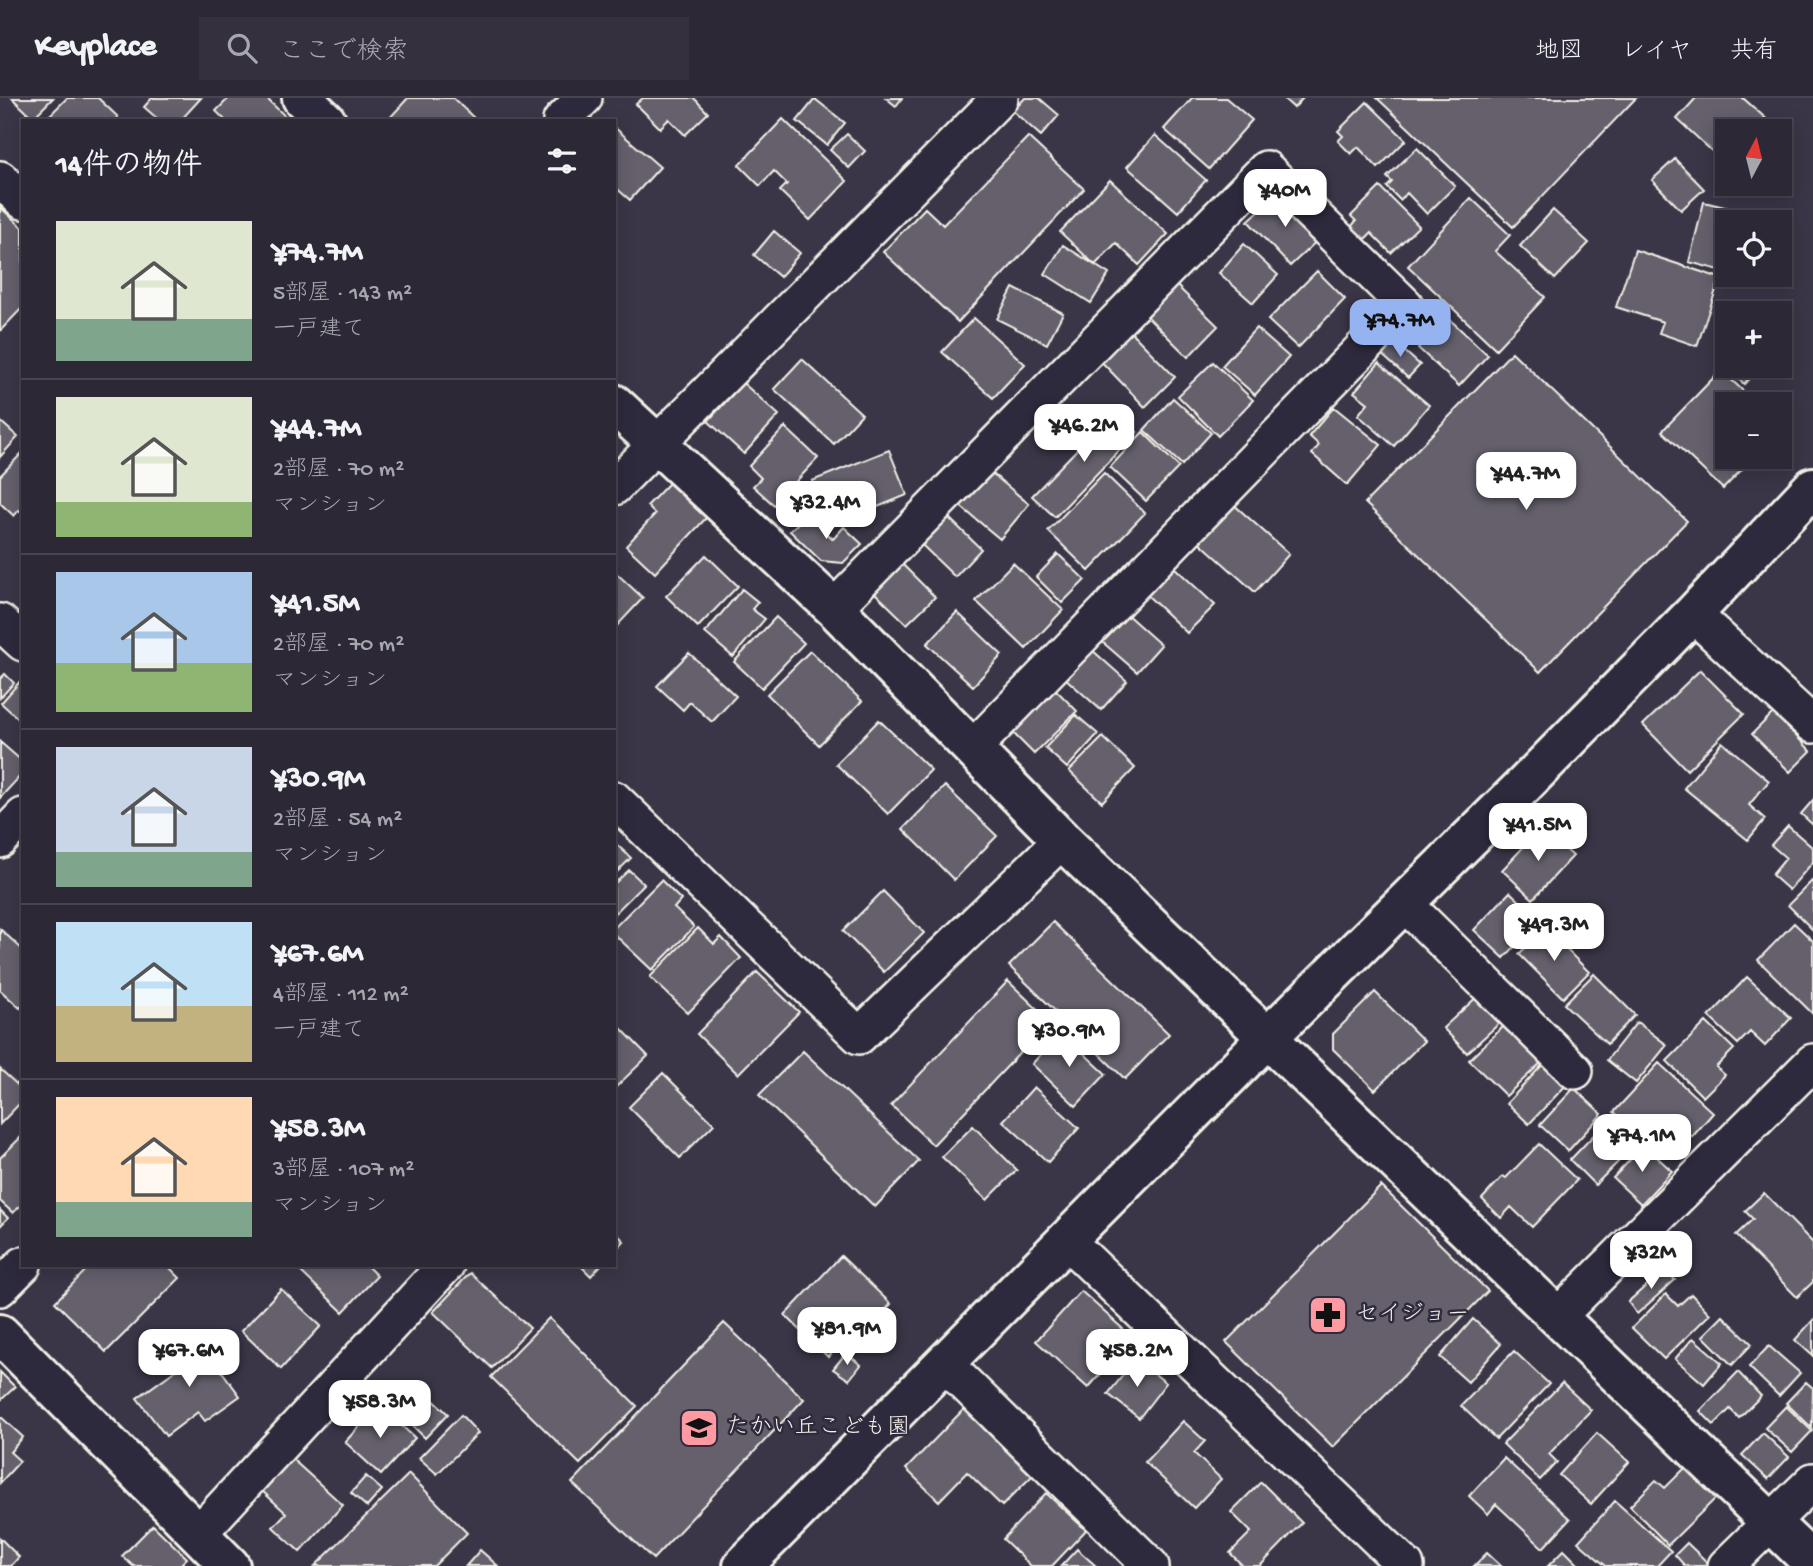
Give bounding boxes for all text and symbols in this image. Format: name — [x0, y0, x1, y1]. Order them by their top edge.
search box — [199, 17, 689, 80]
text: Keyplace — [35, 29, 157, 67]
icon: search — [223, 29, 261, 67]
text: ここで検索 — [279, 38, 409, 69]
text: 地図 — [1535, 38, 1583, 67]
text: レイヤ — [1621, 38, 1692, 67]
text: 共有 — [1730, 38, 1778, 67]
north arrow — [1715, 119, 1792, 196]
map controls — [1715, 119, 1792, 469]
icon: filters — [543, 142, 581, 180]
text: 14件の物件 — [56, 150, 202, 185]
pin: ¥40M — [1244, 170, 1326, 229]
text: ¥40M — [1260, 178, 1310, 205]
button: locate — [1715, 210, 1792, 287]
text: ¥74.7M — [273, 237, 363, 272]
icon: home — [112, 249, 196, 333]
text: 5部屋 · 143 m² — [273, 281, 412, 308]
pin: ¥74.7M — [1343, 300, 1457, 359]
button: + — [1715, 301, 1792, 378]
text: ¥74.7M — [1366, 308, 1434, 335]
text: 一戸建て — [273, 317, 365, 344]
button: − — [1715, 392, 1792, 469]
pin: ¥46.2M — [1027, 404, 1141, 464]
text: ¥44.7M — [273, 413, 361, 448]
text: ¥46.2M — [1050, 413, 1118, 440]
icon: home — [112, 425, 196, 509]
pin: ¥44.7M — [1469, 452, 1583, 512]
text: 2部屋 · 70 m² — [273, 457, 404, 484]
text: ¥44.7M — [1492, 461, 1560, 488]
pin: ¥32.4M — [769, 482, 883, 541]
text: ¥32.4M — [792, 490, 860, 517]
text: マンション — [273, 493, 387, 520]
text: ¥41.5M — [273, 588, 359, 623]
icon: home — [112, 600, 196, 684]
text: 2部屋 · 70 m² — [273, 632, 404, 659]
text: マンション — [273, 668, 387, 695]
text: ¥30.9M — [273, 763, 365, 798]
icon: home — [112, 775, 196, 859]
pin: ¥41.5M — [1481, 804, 1595, 863]
text: 2部屋 · 54 m² — [273, 807, 402, 834]
text: ¥41.5M — [1505, 812, 1571, 839]
text: マンション — [273, 843, 387, 870]
pin: ¥49.3M — [1497, 904, 1611, 963]
text: ¥49.3M — [1520, 912, 1588, 939]
text: ¥67.6M — [273, 938, 363, 973]
icon: home — [112, 950, 196, 1034]
text: 4部屋 · 112 m² — [273, 982, 409, 1009]
pin: ¥30.9M — [1012, 1010, 1126, 1069]
text: 一戸建て — [273, 1018, 365, 1045]
text: ¥30.9M — [1034, 1018, 1104, 1045]
text: ¥58.3M — [273, 1113, 365, 1148]
pin: ¥74.1M — [1585, 1114, 1699, 1174]
text: ¥74.1M — [1609, 1123, 1675, 1150]
icon: home — [112, 1125, 196, 1209]
text: 3部屋 · 107 m² — [273, 1157, 414, 1184]
text: マンション — [273, 1193, 387, 1220]
pin: ¥32M — [1610, 1232, 1692, 1291]
text: ¥32M — [1626, 1240, 1676, 1267]
pharmacy icon: セイジョー — [1307, 1294, 1349, 1336]
place label: セイジョー — [1355, 1302, 1470, 1329]
pin: ¥81.9M — [790, 1308, 904, 1367]
text: ¥81.9M — [813, 1316, 881, 1343]
pin: ¥67.6M — [132, 1330, 246, 1389]
pin: ¥58.2M — [1080, 1330, 1194, 1389]
text: ¥67.6M — [154, 1338, 224, 1365]
text: ¥58.2M — [1102, 1338, 1172, 1365]
pin: ¥58.3M — [323, 1380, 437, 1440]
text: ¥58.3M — [345, 1389, 415, 1416]
school or university icon: たかい丘こども園 — [678, 1407, 720, 1449]
place label: たかい丘こども園 — [726, 1415, 910, 1442]

